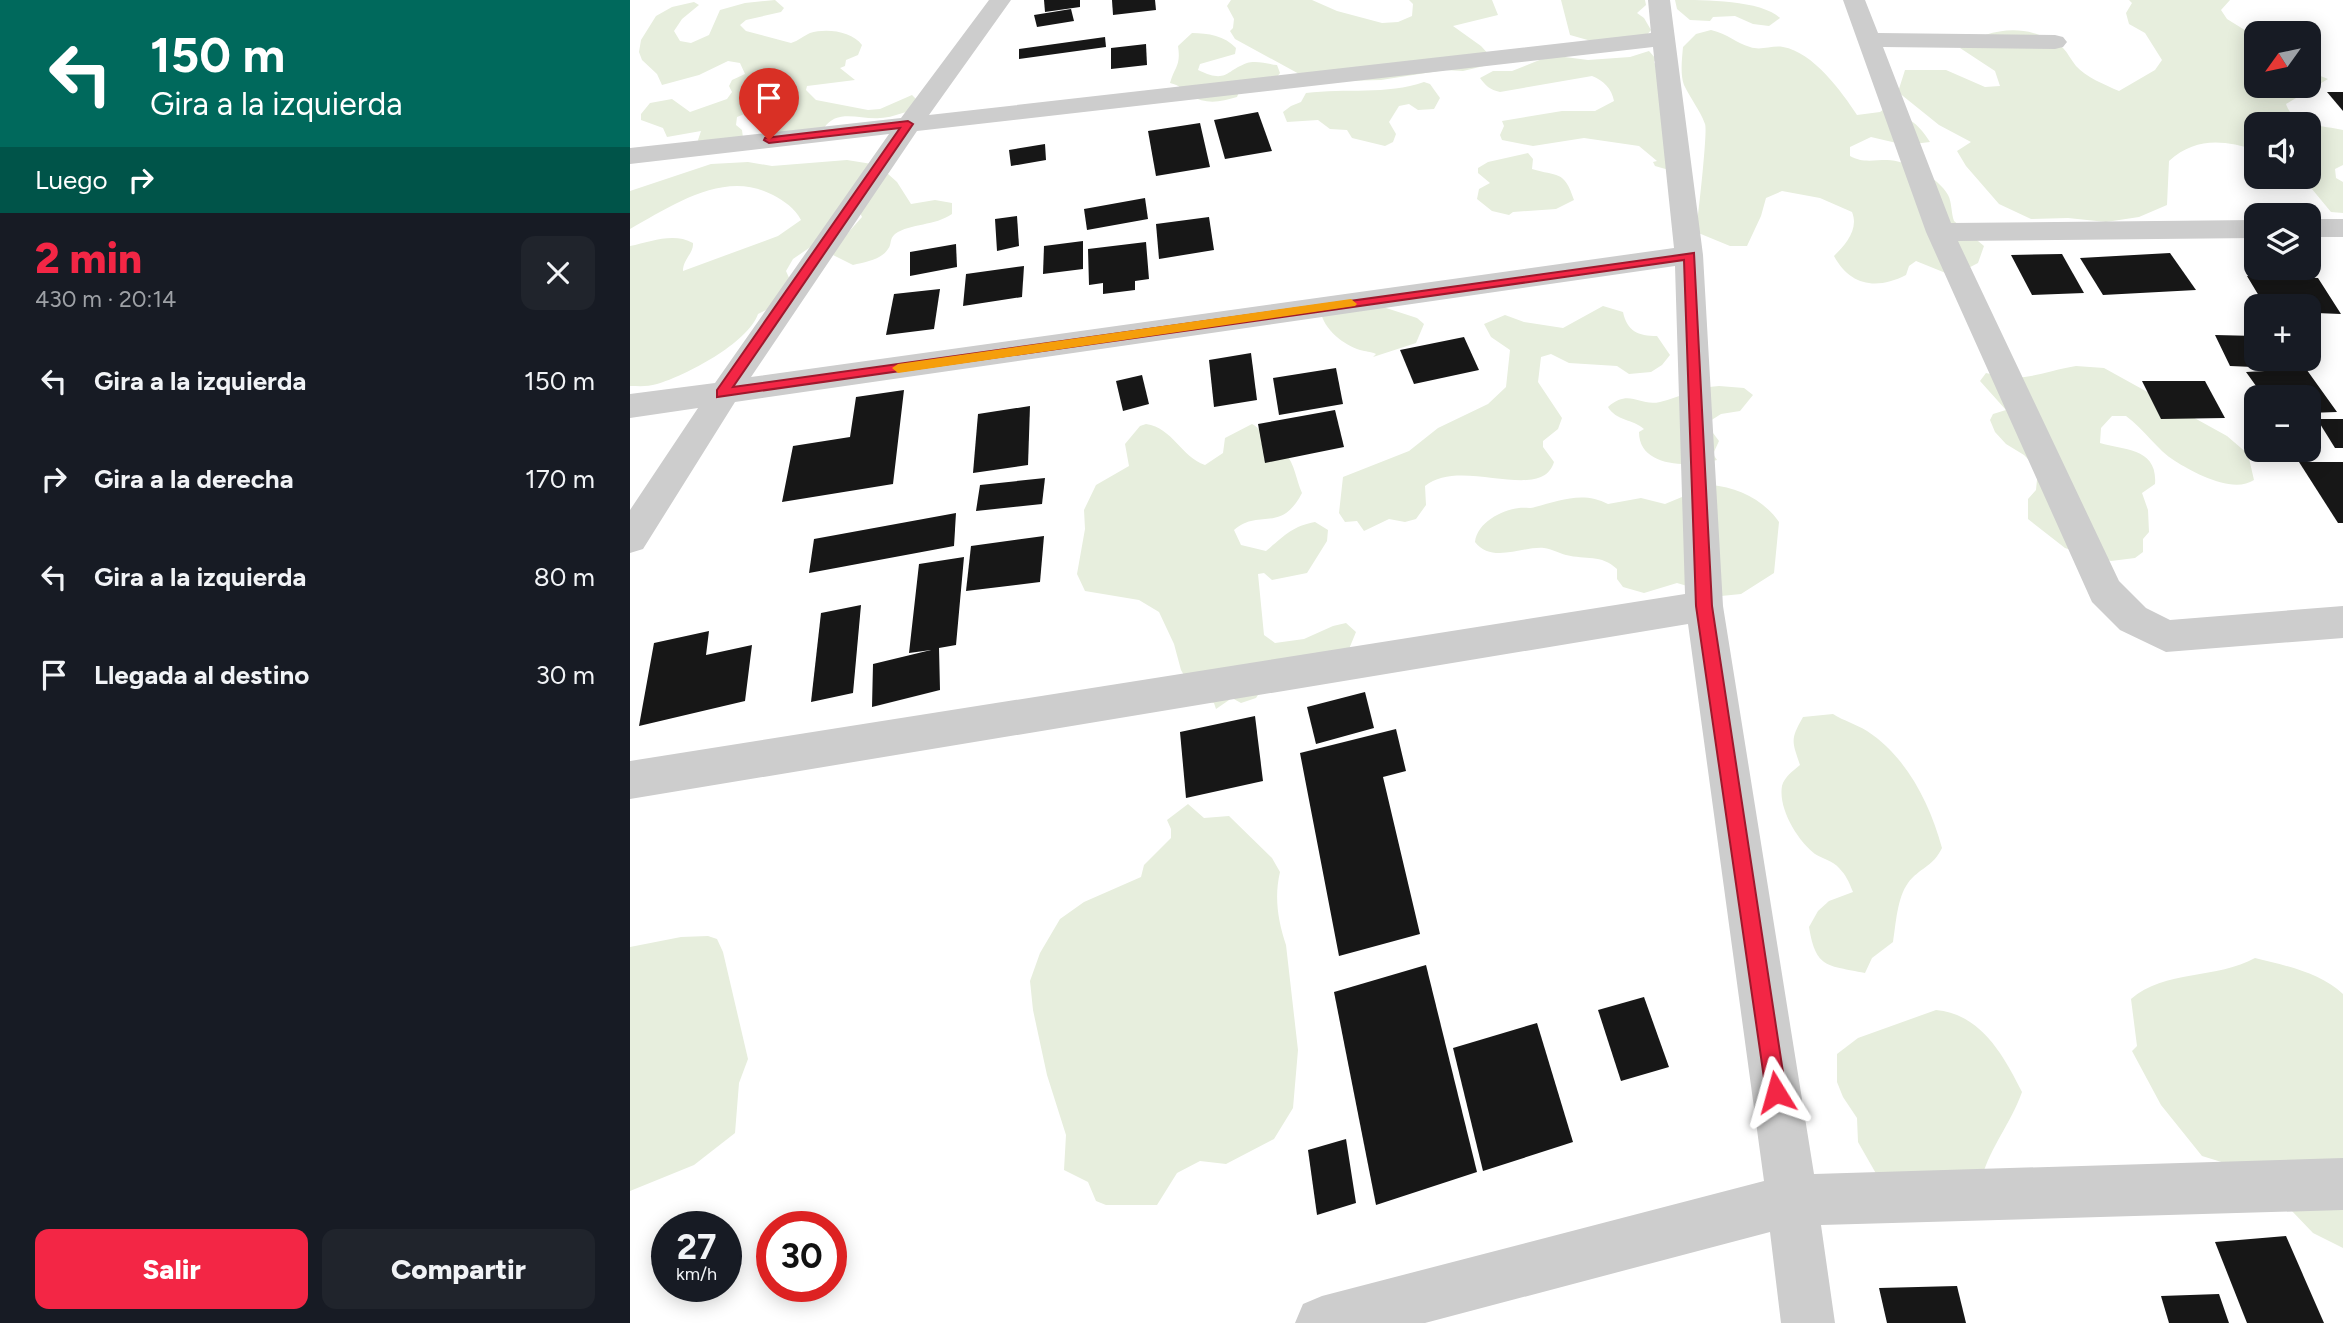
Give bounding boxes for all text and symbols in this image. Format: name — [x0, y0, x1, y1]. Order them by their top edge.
north arrow — [2244, 21, 2320, 98]
map controls — [2244, 21, 2321, 462]
text: 150 m — [150, 25, 285, 84]
icon: left — [35, 28, 126, 119]
pin — [739, 68, 799, 140]
icon: arrive — [750, 79, 788, 117]
text: Gira a la izquierda — [150, 85, 403, 123]
button: sound — [2244, 112, 2321, 189]
icon: right — [122, 161, 160, 199]
text: Luego — [35, 164, 108, 196]
button: layers — [2244, 203, 2321, 280]
text: 2 min — [35, 233, 142, 284]
button: close — [521, 236, 595, 310]
text: 430 m · 20:14 — [35, 285, 176, 313]
button: + — [2244, 294, 2321, 371]
icon: left — [35, 362, 73, 400]
text: Gira a la izquierda — [94, 365, 306, 397]
text: 150 m — [524, 365, 595, 397]
button: − — [2244, 385, 2321, 462]
icon: right — [35, 460, 73, 498]
text: Gira a la derecha — [94, 463, 294, 495]
text: 170 m — [525, 463, 595, 495]
icon: left — [35, 558, 73, 596]
text: Gira a la izquierda — [94, 561, 306, 593]
text: 80 m — [534, 561, 595, 593]
icon: arrive — [35, 656, 73, 694]
text: Llegada al destino — [94, 659, 309, 691]
text: 30 m — [536, 659, 595, 691]
position arrow — [1739, 1055, 1813, 1129]
speed limit sign: 30 — [756, 1211, 847, 1302]
text: 27 — [677, 1226, 716, 1268]
button: Salir — [35, 1229, 308, 1309]
button: Compartir — [322, 1229, 595, 1309]
text: km/h — [676, 1263, 717, 1285]

